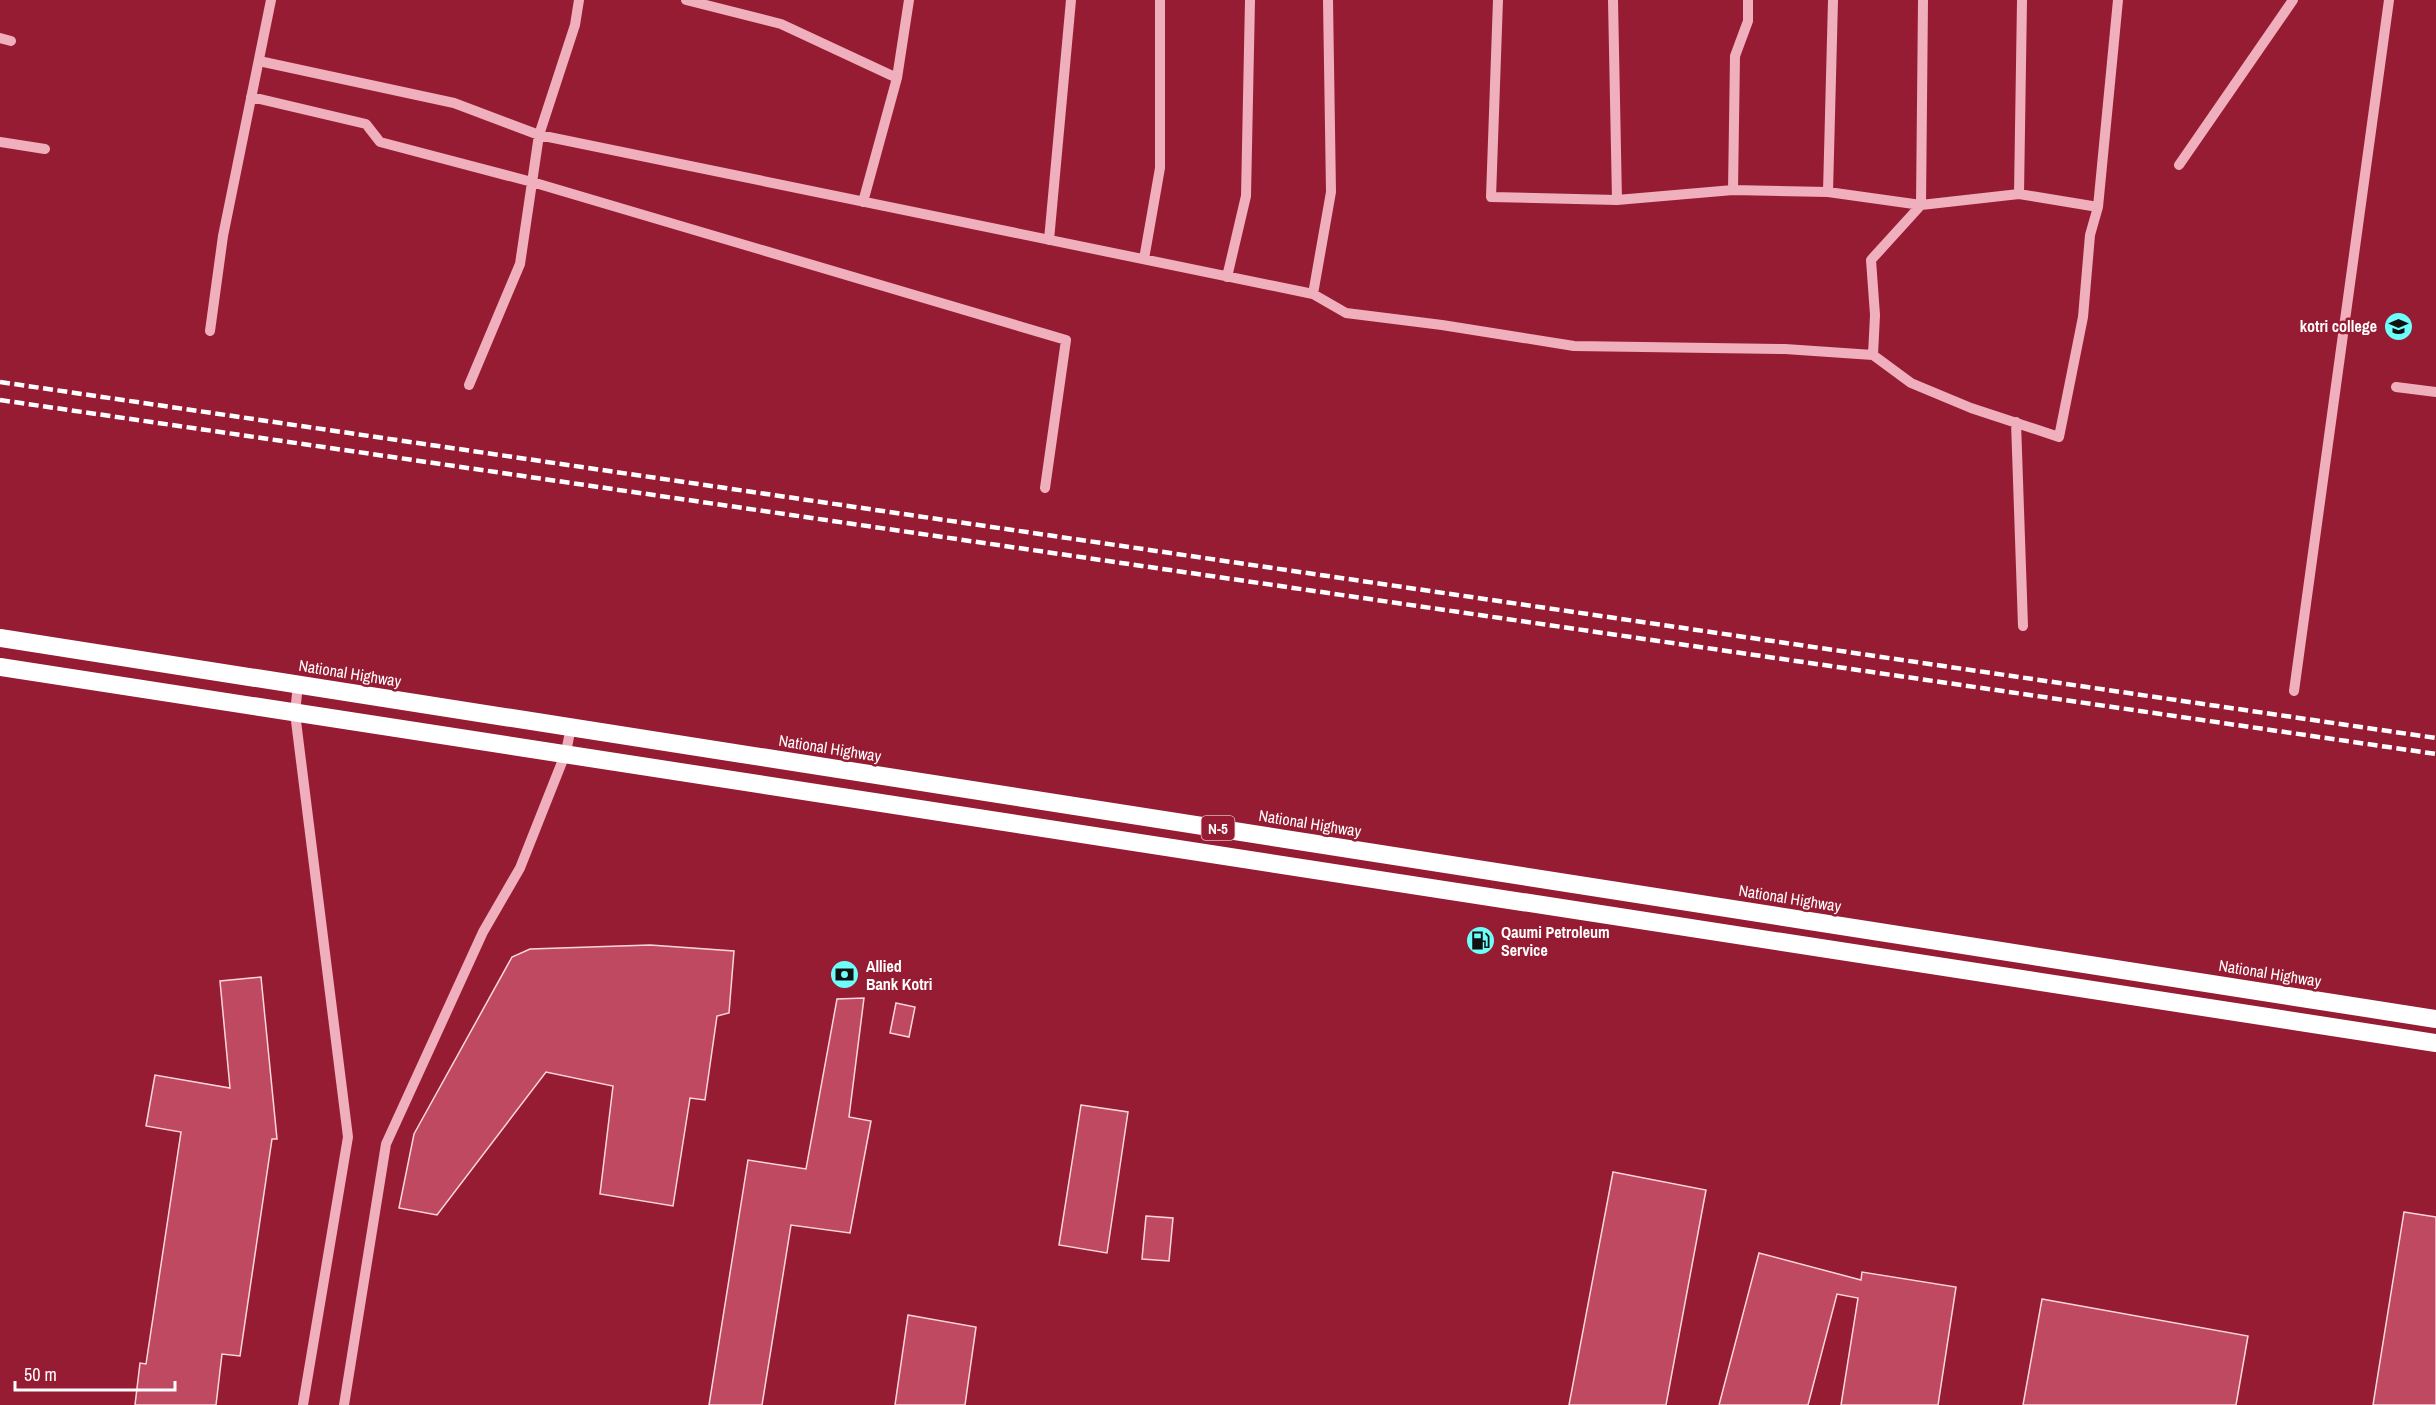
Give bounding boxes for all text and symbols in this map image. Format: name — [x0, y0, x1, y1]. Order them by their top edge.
school or university icon: kotri college — [2382, 310, 2414, 342]
place label: kotri college — [2300, 315, 2377, 337]
street label: National Highway — [297, 654, 403, 692]
street label: National Highway — [777, 729, 883, 767]
street label: National Highway — [1257, 804, 1363, 842]
road number: N-5 — [1202, 816, 1234, 840]
street label: National Highway — [1737, 879, 1843, 917]
place label: Qaumi Petroleum Service — [1501, 921, 1610, 961]
fuel station icon: Qaumi Petroleum Service — [1464, 925, 1496, 957]
street label: National Highway — [2217, 954, 2323, 992]
place label: Allied Bank Kotri — [866, 955, 932, 995]
bank icon: Allied Bank Kotri — [829, 959, 861, 991]
scale bar — [15, 1354, 176, 1392]
text: 50 m — [24, 1362, 57, 1387]

